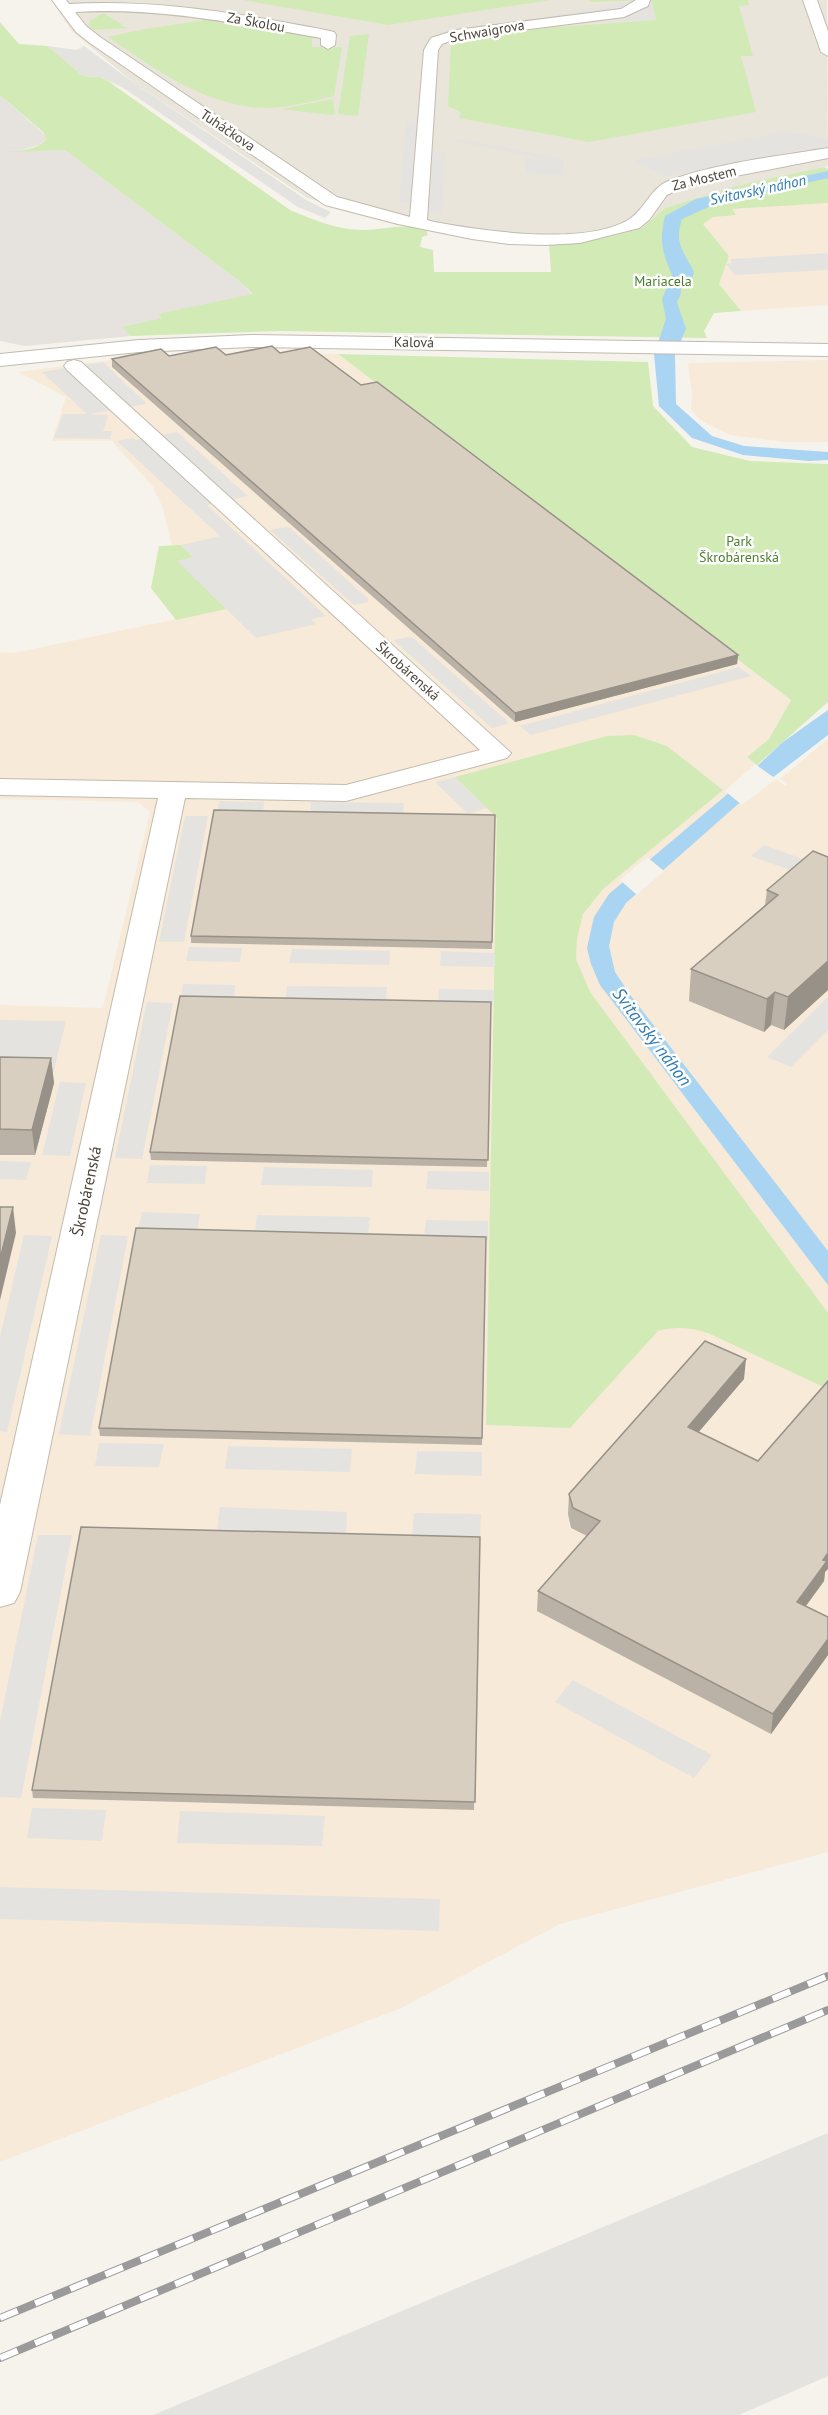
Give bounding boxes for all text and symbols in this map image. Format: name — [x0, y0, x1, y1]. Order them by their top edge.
street label: Za Školou — [226, 8, 286, 36]
street label: Schwaigrova — [448, 16, 526, 46]
street label: Tuháčkova — [197, 105, 259, 155]
street label: Za Mostem — [670, 161, 738, 195]
water label: Svitavský náhon — [708, 170, 808, 209]
park label: Mariacela — [634, 272, 692, 290]
street label: Kalová — [394, 333, 434, 351]
park label: Park Škrobárenská — [699, 532, 779, 566]
street label: Škrobárenská — [372, 638, 444, 704]
water label: Svitavský náhon — [608, 983, 697, 1091]
street label: Škrobárenská — [67, 1144, 105, 1238]

